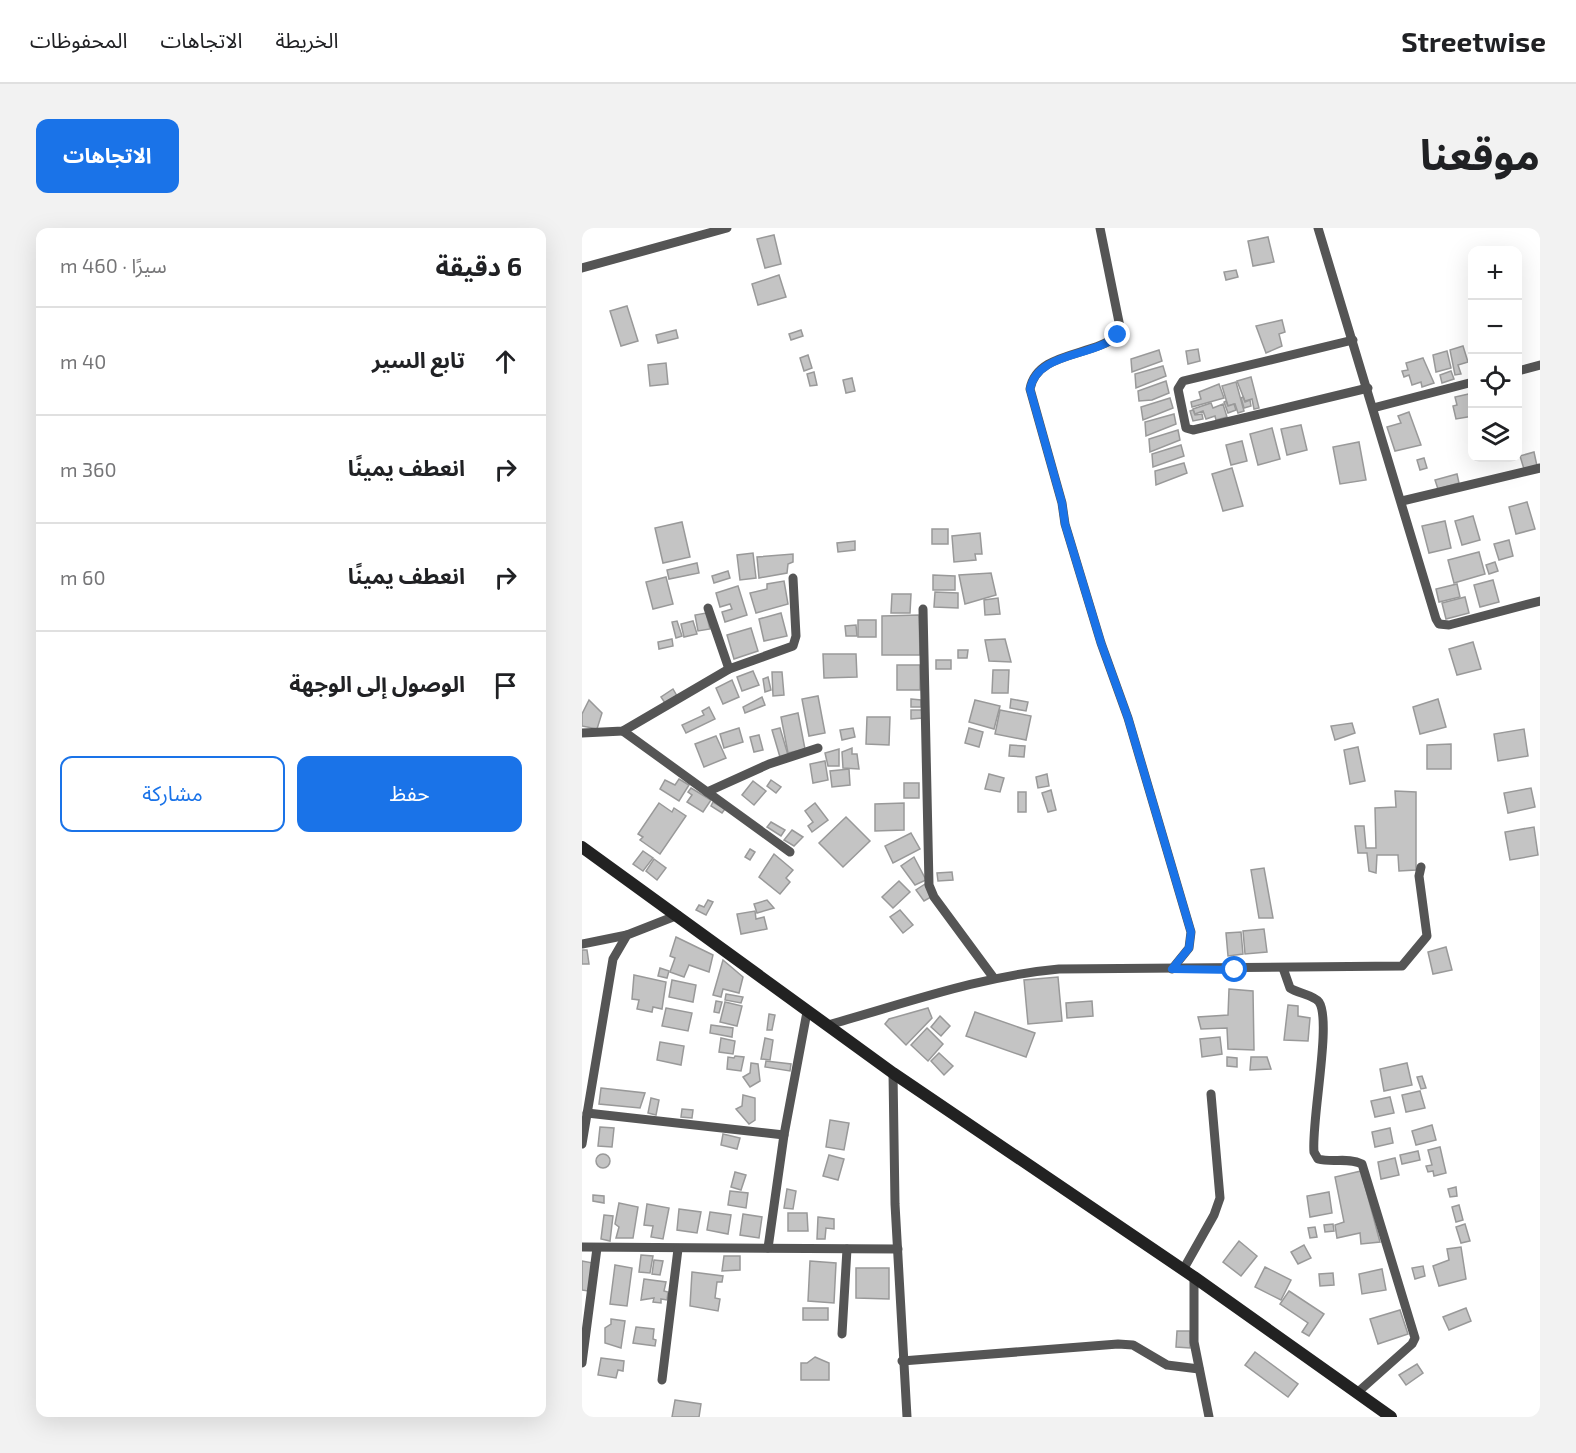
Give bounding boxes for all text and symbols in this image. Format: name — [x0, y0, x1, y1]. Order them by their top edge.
text: Streetwise — [1401, 24, 1546, 58]
text: المحفوظات — [30, 27, 127, 52]
text: الاتجاهات — [160, 27, 242, 52]
text: الخريطة — [275, 27, 338, 52]
button: الاتجاهات — [36, 119, 179, 193]
text: موقعنا — [1420, 128, 1540, 178]
map controls — [1468, 246, 1522, 462]
button: + — [1468, 246, 1522, 300]
text: 6 دقيقة — [436, 250, 522, 281]
text: سيرًا · 460 m — [60, 253, 167, 277]
button: − — [1468, 300, 1522, 354]
route end — [1104, 321, 1130, 347]
icon: ahead — [489, 345, 522, 378]
text: تابع السير — [372, 346, 465, 372]
text: 40 m — [60, 349, 106, 373]
button: locate — [1468, 354, 1522, 408]
button: layers — [1468, 408, 1522, 462]
icon: right — [489, 453, 522, 486]
text: انعطف يمينًا — [348, 454, 465, 480]
text: 360 m — [60, 457, 117, 481]
icon: right — [489, 561, 522, 594]
text: انعطف يمينًا — [348, 562, 465, 588]
text: 60 m — [60, 565, 106, 589]
icon: arrive — [489, 669, 522, 702]
text: الوصول إلى الوجهة — [289, 670, 465, 696]
button: مشاركة — [60, 756, 285, 832]
button: حفظ — [297, 756, 522, 832]
route start — [1221, 956, 1247, 982]

